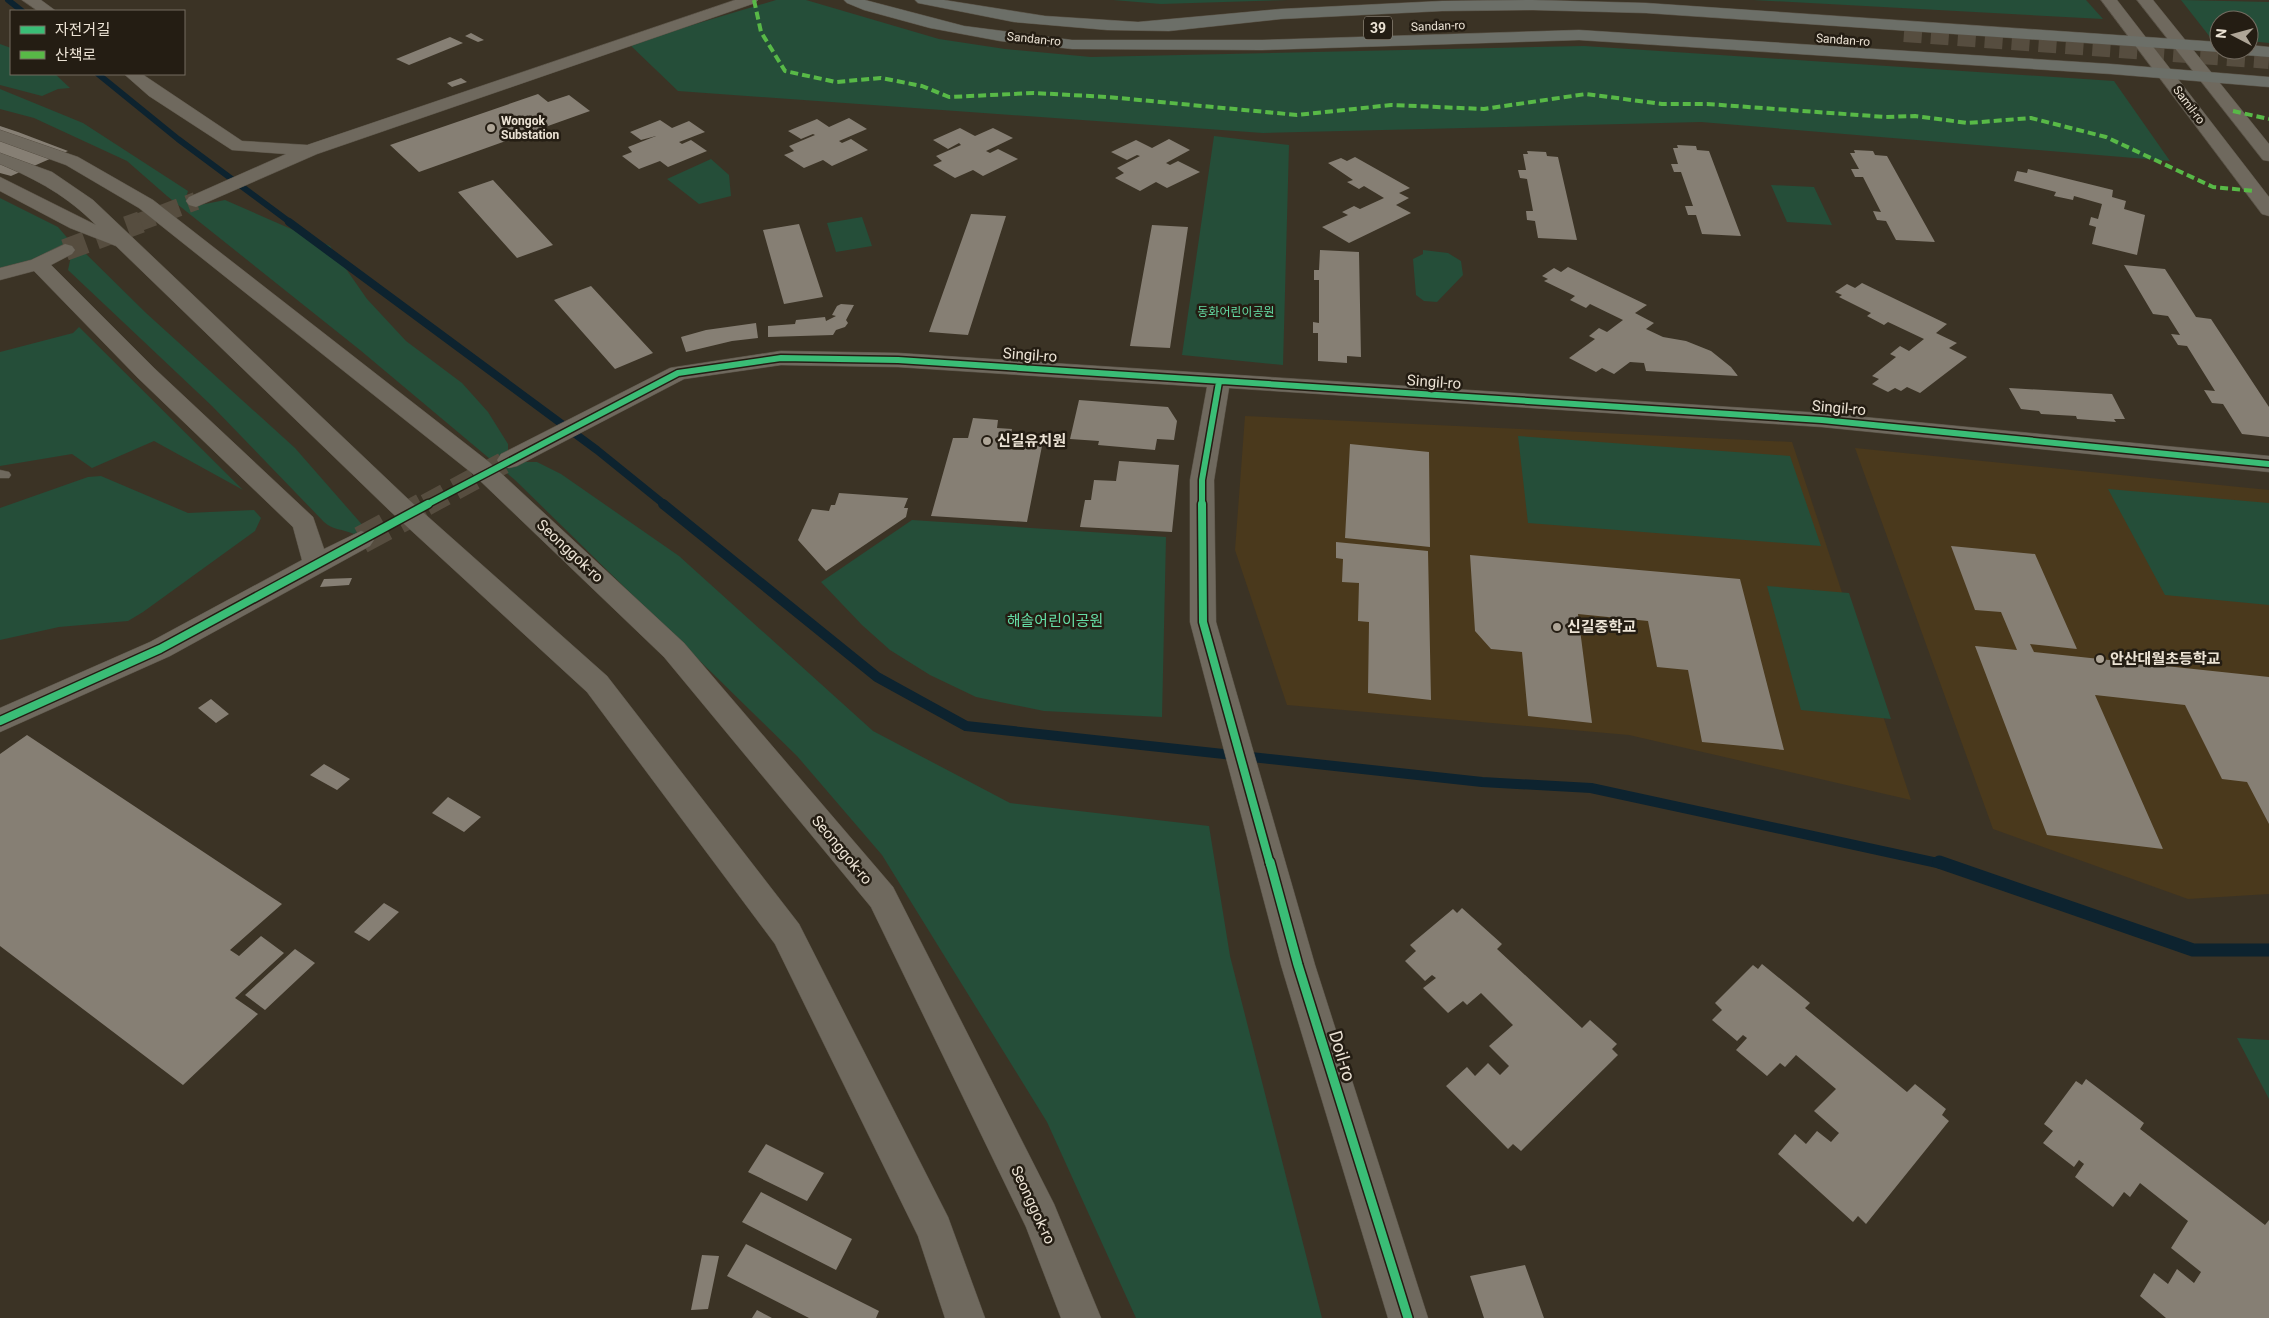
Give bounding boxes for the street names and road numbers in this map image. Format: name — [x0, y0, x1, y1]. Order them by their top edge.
road number: 39 — [1364, 16, 1392, 40]
street label: Sandan-ro — [1411, 18, 1466, 34]
street label: Sandan-ro — [1006, 29, 1062, 49]
street label: Sandan-ro — [1815, 31, 1871, 49]
street label: Samil-ro — [2170, 83, 2208, 127]
street label: Singil-ro — [1002, 344, 1058, 366]
street label: Singil-ro — [1406, 371, 1462, 393]
street label: Singil-ro — [1811, 397, 1867, 419]
street label: Seonggok-ro — [533, 516, 607, 586]
street label: Seonggok-ro — [808, 812, 876, 888]
street label: Doil-ro — [1325, 1028, 1360, 1084]
street label: Seonggok-ro — [1007, 1163, 1059, 1247]

